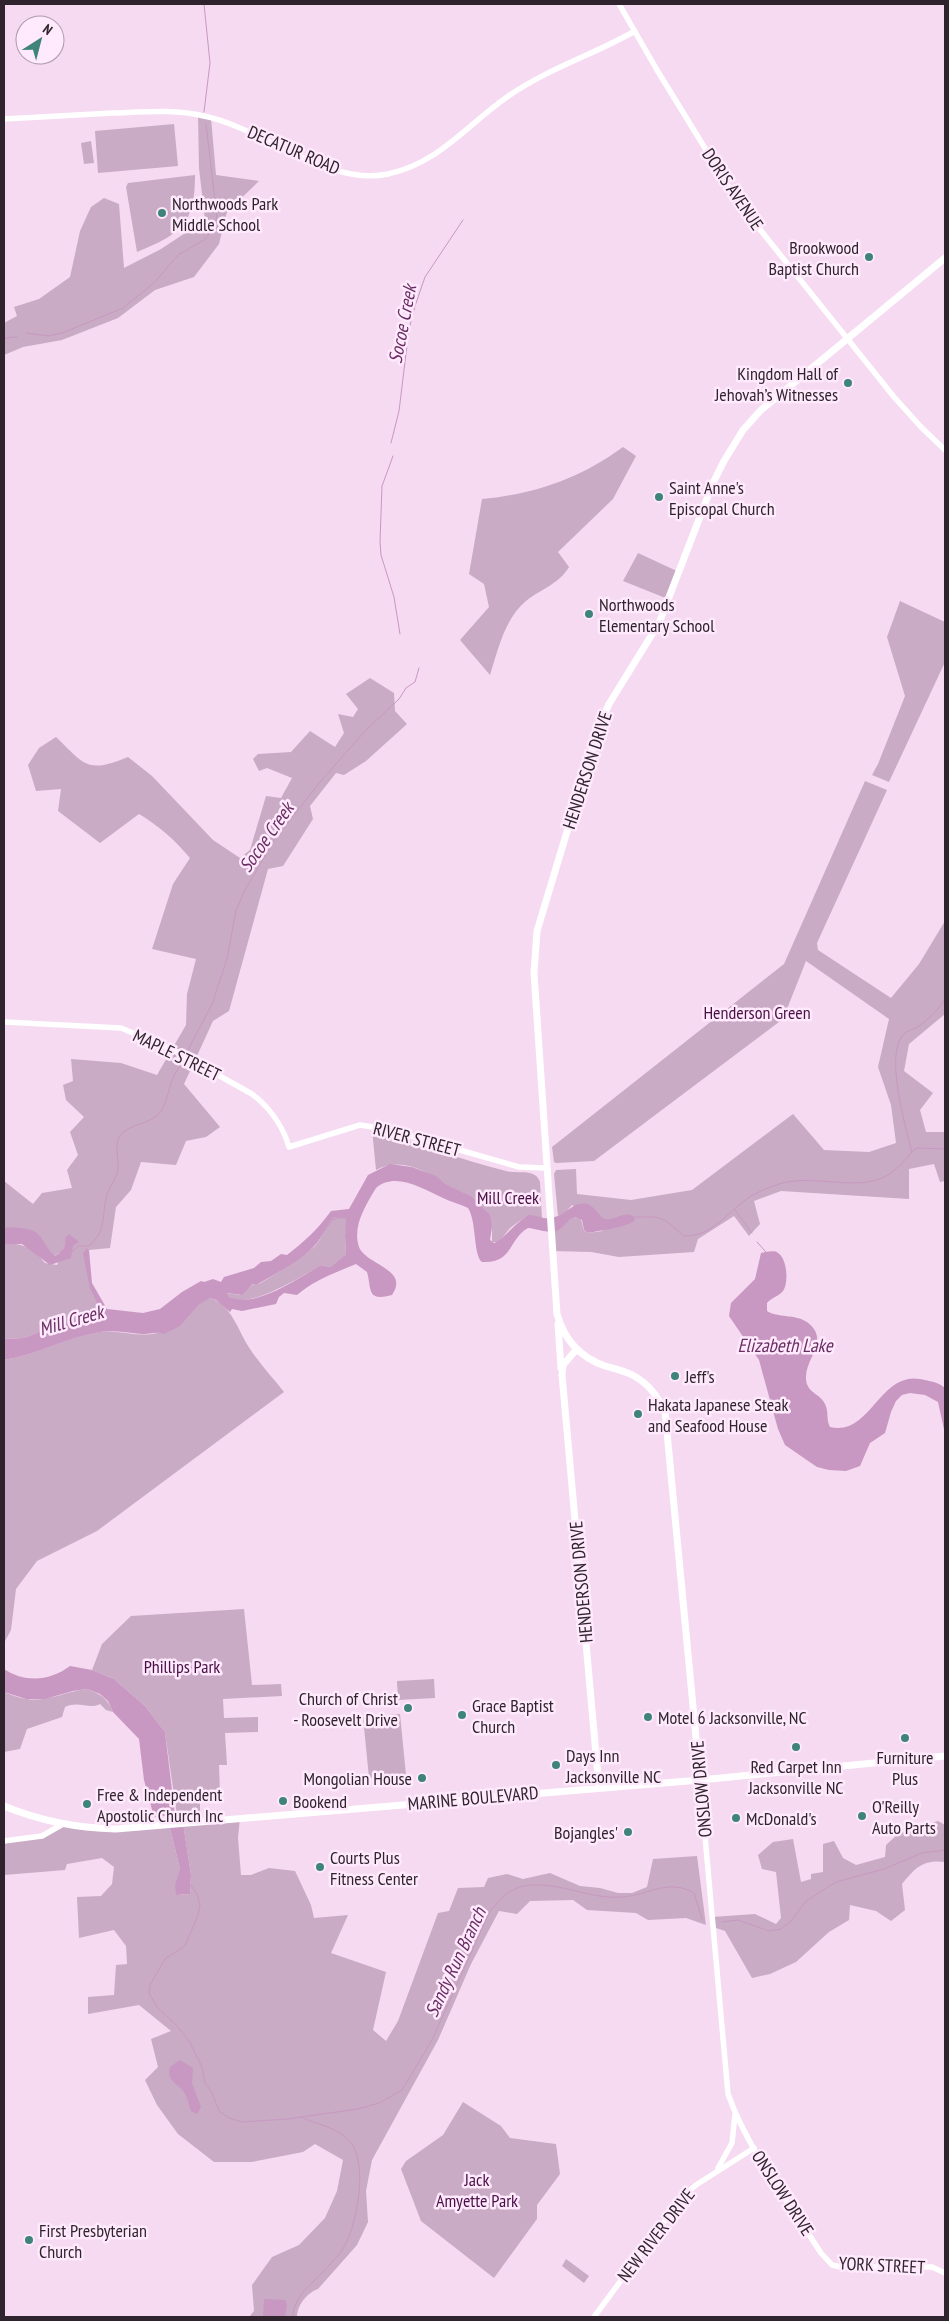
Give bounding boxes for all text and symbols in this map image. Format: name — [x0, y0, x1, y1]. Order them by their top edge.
north arrow — [15, 15, 65, 65]
text: N — [39, 20, 56, 39]
street label: DECATUR ROAD — [244, 120, 344, 180]
street label: DORIS AVENUE — [697, 144, 769, 234]
place label: Northwoods Park Middle School — [172, 192, 278, 236]
marker: Northwoods Park Middle School — [156, 207, 168, 219]
place label: Brookwood Baptist Church — [769, 236, 859, 280]
marker: Brookwood Baptist Church — [863, 251, 875, 263]
water label: Socoe Creek — [383, 280, 422, 365]
place label: Kingdom Hall of Jehovah’s Witnesses — [714, 362, 839, 406]
marker: Kingdom Hall of Jehovah’s Witnesses — [842, 377, 854, 389]
place label: Saint Anne's Episcopal Church — [669, 476, 775, 520]
marker: Saint Anne's Episcopal Church — [653, 491, 665, 503]
place label: Northwoods Elementary School — [599, 593, 715, 637]
marker: Northwoods Elementary School — [583, 608, 595, 620]
street label: HENDERSON DRIVE — [557, 708, 617, 832]
water label: Socoe Creek — [233, 795, 300, 876]
park label: Henderson Green — [703, 1001, 811, 1024]
street label: MAPLE STREET — [129, 1024, 225, 1086]
street label: RIVER STREET — [371, 1116, 463, 1162]
park label: Mill Creek — [477, 1186, 539, 1209]
water label: Mill Creek — [36, 1299, 108, 1341]
water label: Elizabeth Lake — [737, 1333, 834, 1357]
place label: Jeff's — [684, 1365, 715, 1388]
marker: Jeff's — [669, 1370, 681, 1382]
place label: Hakata Japanese Steak and Seafood House — [648, 1393, 788, 1437]
marker: Hakata Japanese Steak and Seafood House — [632, 1408, 644, 1420]
street label: HENDERSON DRIVE — [564, 1520, 598, 1644]
park label: Phillips Park — [144, 1655, 220, 1678]
place label: Church of Christ - Roosevelt Drive — [293, 1687, 398, 1731]
place label: Grace Baptist Church — [472, 1694, 554, 1738]
marker: Church of Christ - Roosevelt Drive — [402, 1702, 414, 1714]
place label: Motel 6 Jacksonville, NC — [658, 1706, 807, 1729]
marker: Grace Baptist Church — [456, 1709, 468, 1721]
marker: Motel 6 Jacksonville, NC — [642, 1711, 654, 1723]
marker: Furniture Plus — [899, 1732, 911, 1744]
street label: ONSLOW DRIVE — [685, 1740, 717, 1838]
marker: Red Carpet Inn Jacksonville NC — [790, 1741, 802, 1753]
place label: Days Inn Jacksonville NC — [565, 1744, 661, 1788]
place label: Furniture Plus — [876, 1746, 934, 1790]
place label: Red Carpet Inn Jacksonville NC — [747, 1755, 844, 1799]
marker: Days Inn Jacksonville NC — [550, 1759, 562, 1771]
place label: Mongolian House — [304, 1767, 412, 1790]
marker: Mongolian House — [416, 1772, 428, 1784]
street label: MARINE BOULEVARD — [407, 1781, 539, 1815]
place label: Free & Independent Apostolic Church Inc — [97, 1783, 224, 1827]
place label: Bookend — [293, 1790, 347, 1813]
marker: Bookend — [277, 1795, 289, 1807]
place label: O'Reilly Auto Parts — [872, 1795, 936, 1839]
marker: Free & Independent Apostolic Church Inc — [81, 1798, 93, 1810]
place label: McDonald's — [746, 1807, 817, 1830]
marker: O'Reilly Auto Parts — [856, 1810, 868, 1822]
marker: McDonald's — [730, 1812, 742, 1824]
place label: Bojangles' — [554, 1821, 618, 1844]
marker: Bojangles' — [622, 1826, 634, 1838]
place label: Courts Plus Fitness Center — [330, 1846, 418, 1890]
marker: Courts Plus Fitness Center — [314, 1861, 326, 1873]
water label: Sandy Run Branch — [419, 1902, 491, 2020]
street label: ONSLOW DRIVE — [747, 2146, 819, 2240]
park label: Jack Amyette Park — [436, 2168, 518, 2212]
street label: NEW RIVER DRIVE — [612, 2184, 700, 2286]
place label: First Presbyterian Church — [39, 2219, 147, 2263]
marker: First Presbyterian Church — [23, 2234, 35, 2246]
street label: YORK STREET — [838, 2251, 926, 2279]

